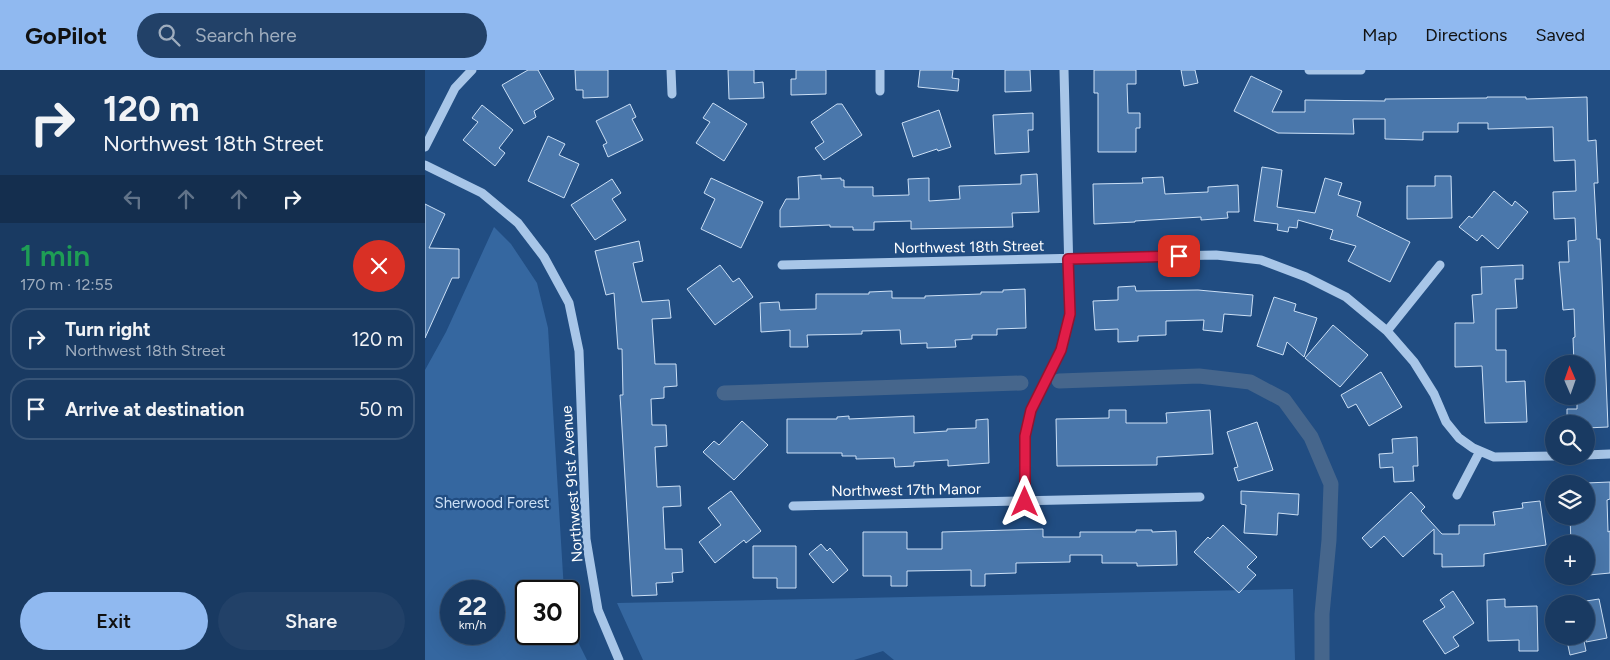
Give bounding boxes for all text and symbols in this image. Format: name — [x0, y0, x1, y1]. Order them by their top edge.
search box — [137, 13, 487, 58]
text: GoPilot — [25, 21, 107, 50]
icon: search — [155, 21, 183, 49]
text: Search here — [195, 24, 297, 47]
text: Map — [1362, 24, 1397, 46]
text: Directions — [1425, 24, 1507, 46]
text: Saved — [1535, 24, 1585, 46]
text: 120 m — [103, 88, 200, 130]
icon: right — [20, 90, 85, 155]
text: Northwest 18th Street — [103, 130, 324, 157]
icon: left — [119, 185, 147, 213]
icon: ahead — [172, 185, 200, 213]
icon: ahead — [225, 185, 253, 213]
icon: right — [278, 185, 306, 213]
pin — [1158, 235, 1200, 277]
text: 1 min — [20, 237, 90, 274]
street label: Northwest 18th Street — [894, 237, 1045, 257]
button: close — [353, 240, 405, 292]
icon: arrive — [1165, 242, 1193, 270]
text: 170 m · 12:55 — [20, 275, 113, 294]
text: Turn right — [65, 318, 151, 341]
icon: right — [22, 325, 50, 353]
text: 120 m — [351, 328, 403, 351]
text: Northwest 18th Street — [65, 341, 226, 360]
north arrow — [1545, 355, 1595, 405]
map controls — [1545, 355, 1595, 645]
icon: arrive — [22, 395, 50, 423]
text: Arrive at destination — [65, 398, 244, 421]
text: 50 m — [359, 398, 403, 421]
street label: Northwest 91st Avenue — [558, 405, 586, 563]
button: search — [1545, 415, 1595, 465]
position arrow — [998, 475, 1050, 527]
button: layers — [1545, 475, 1595, 525]
street label: Northwest 17th Manor — [831, 480, 981, 500]
park label: Sherwood Forest — [435, 494, 550, 512]
button: + — [1545, 535, 1595, 585]
speed limit sign: 30 — [515, 580, 580, 645]
text: 22 — [458, 591, 487, 621]
button: Exit — [20, 592, 208, 650]
button: Share — [218, 592, 405, 650]
button: − — [1545, 595, 1595, 645]
text: km/h — [459, 618, 486, 632]

